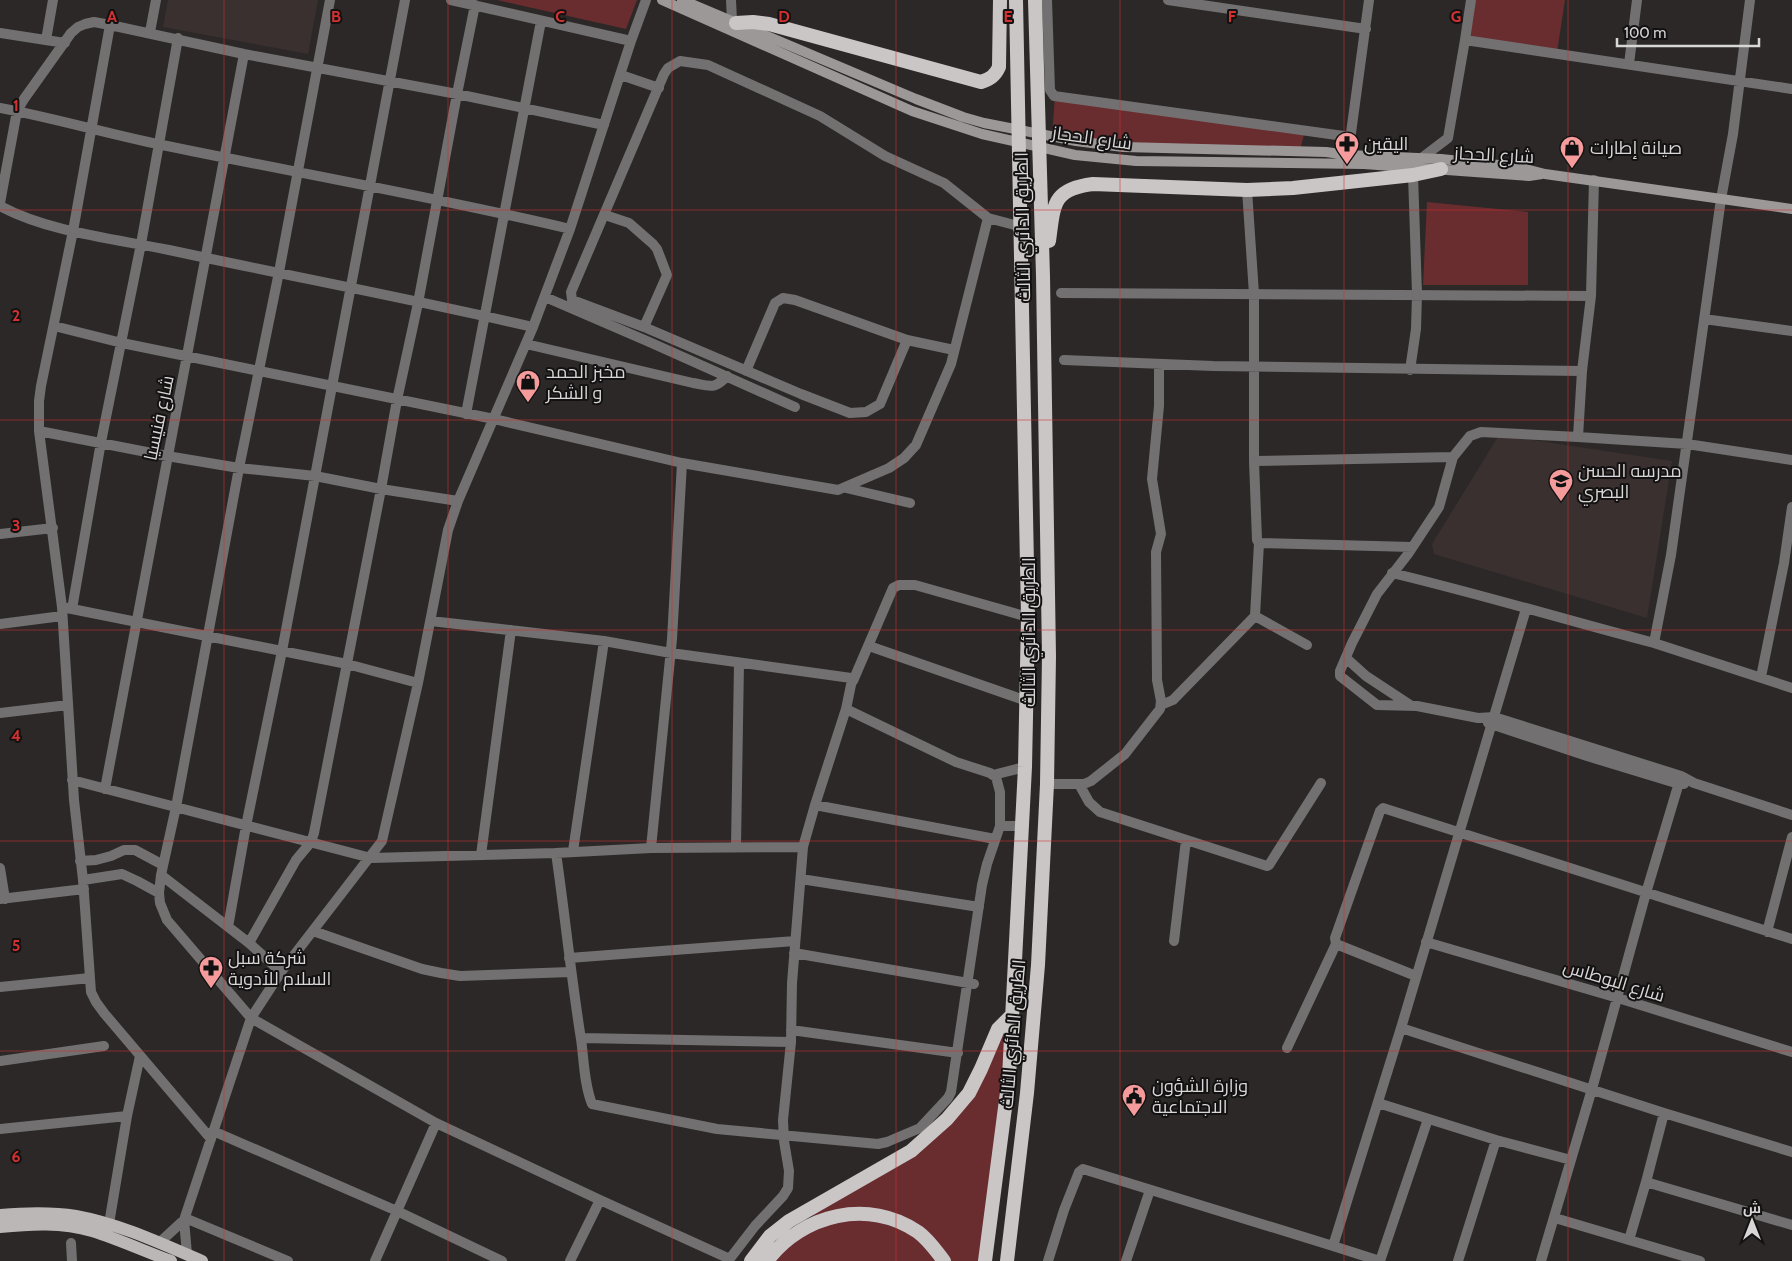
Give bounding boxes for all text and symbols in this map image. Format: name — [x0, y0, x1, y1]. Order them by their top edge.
text: A — [107, 7, 117, 26]
text: B — [331, 7, 341, 26]
text: C — [555, 7, 565, 26]
text: D — [778, 7, 790, 26]
text: E — [1003, 7, 1013, 26]
text: F — [1228, 7, 1237, 26]
text: G — [1451, 7, 1461, 26]
scale bar — [1617, 15, 1760, 47]
text: 100 m — [1624, 24, 1666, 42]
text: 1 — [13, 96, 19, 115]
street label: شارع الحجاز — [1049, 121, 1133, 155]
pharmacy icon: اليقين — [1334, 131, 1360, 165]
place label: اليقين — [1364, 133, 1408, 155]
shop icon: صيانة إطارات — [1559, 135, 1585, 169]
place label: صيانة إطارات — [1590, 137, 1682, 159]
street label: شارع الحجاز — [1452, 142, 1535, 169]
street label: الطريق الدائري الثالث — [1011, 152, 1038, 302]
text: 2 — [12, 306, 20, 325]
place label: مخبز الحمد و الشكر — [545, 361, 626, 404]
shop icon: مخبز الحمد و الشكر — [515, 369, 541, 403]
street label: شارع فنيسيا — [139, 373, 180, 463]
place label: مدرسه الحسن البصري — [1578, 460, 1682, 506]
school or university icon: مدرسه الحسن البصري — [1548, 468, 1574, 502]
text: 3 — [12, 516, 20, 535]
street label: الطريق الدائري الثالث — [1018, 557, 1043, 707]
text: 4 — [11, 726, 21, 745]
text: 5 — [12, 936, 20, 955]
place label: شركة سبل السلام للأدوية — [228, 947, 331, 991]
pharmacy icon: شركة سبل السلام للأدوية — [198, 955, 224, 989]
street label: شارع البوطاس — [1560, 955, 1667, 1008]
street label: الطريق الدائري الثالث — [996, 958, 1033, 1110]
place label: وزارة الشؤون الاجتماعية — [1152, 1075, 1248, 1118]
public building icon: وزارة الشؤون الاجتماعية — [1121, 1083, 1147, 1117]
text: 6 — [12, 1147, 21, 1166]
north arrow — [1727, 1196, 1777, 1246]
text: ش — [1743, 1199, 1761, 1217]

